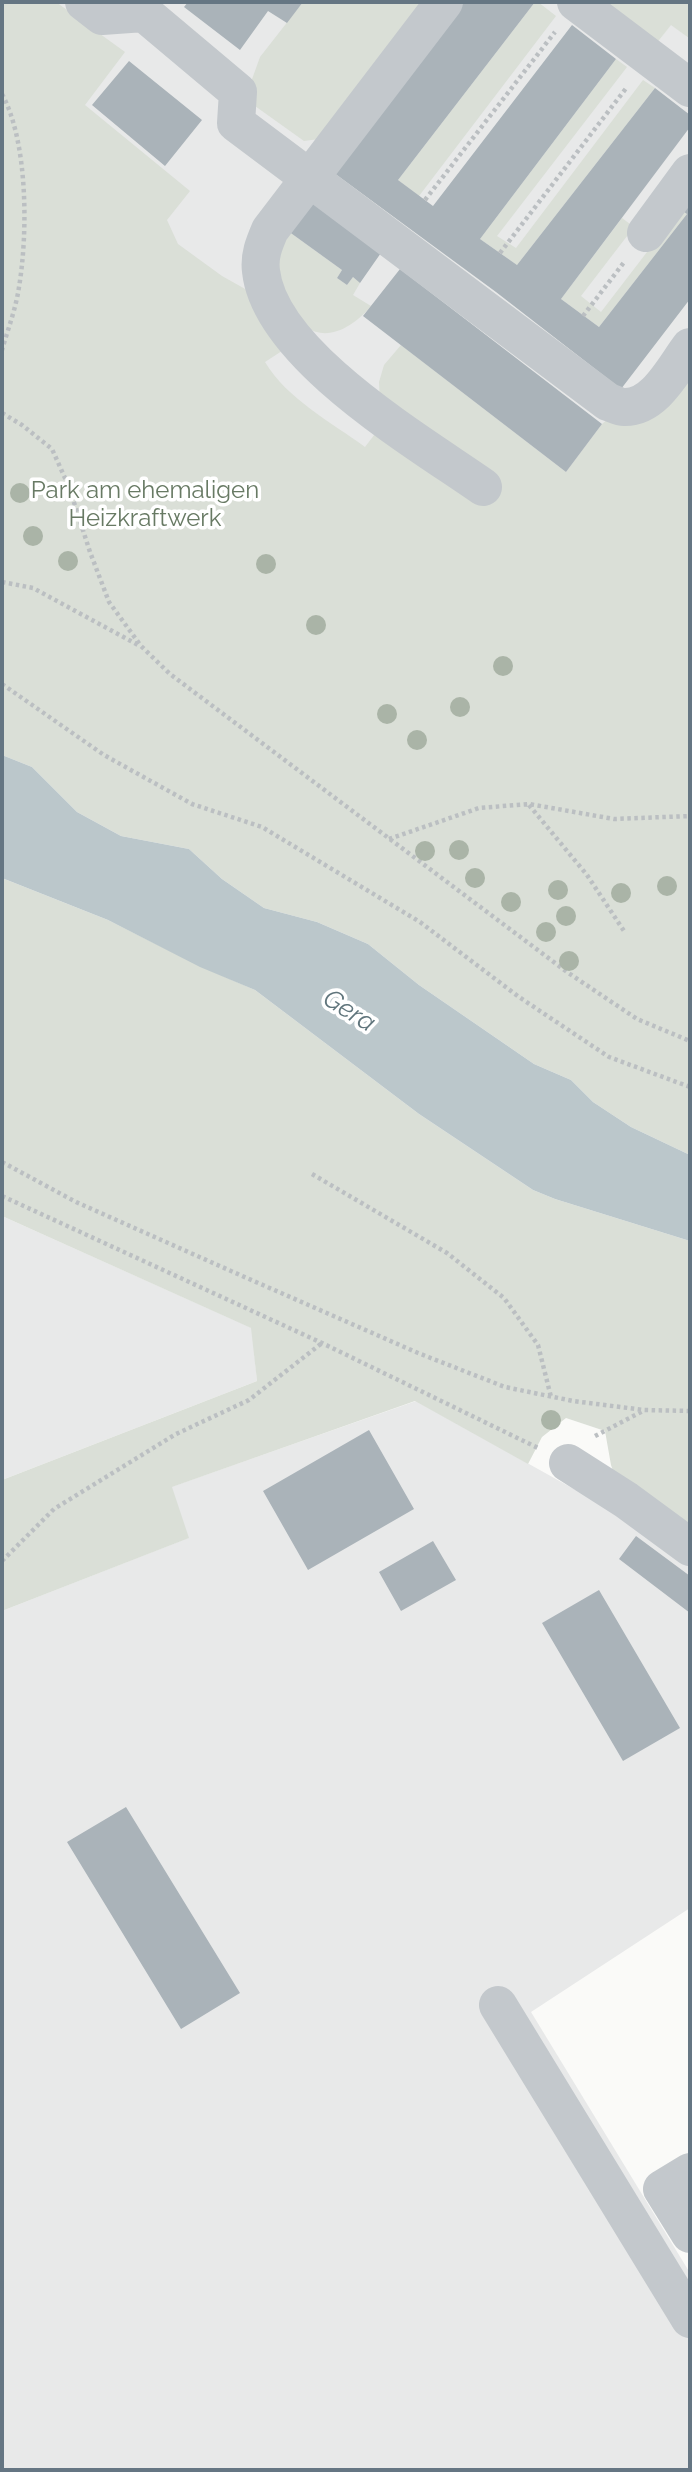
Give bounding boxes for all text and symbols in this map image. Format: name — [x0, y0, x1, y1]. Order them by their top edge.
park label: Park am ehemaligen Heizkraftwerk — [31, 477, 259, 533]
water label: Gera — [317, 983, 381, 1039]

